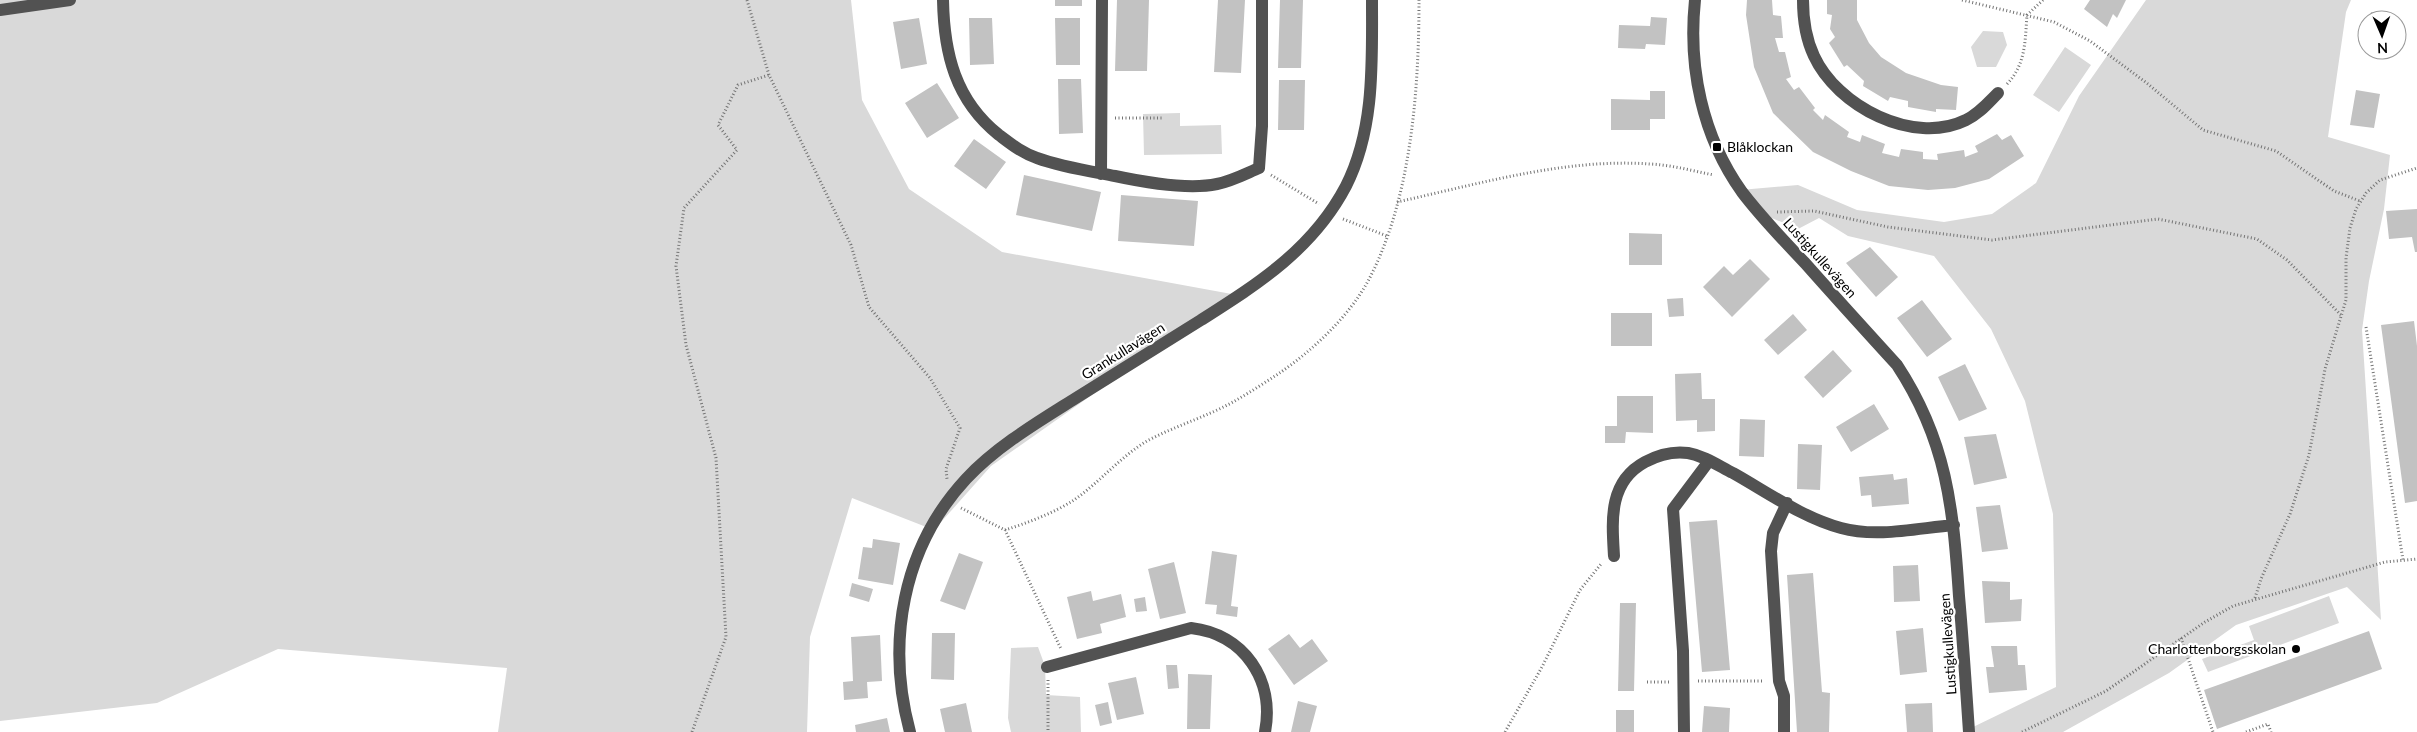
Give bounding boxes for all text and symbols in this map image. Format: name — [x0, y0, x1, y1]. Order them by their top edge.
north arrow — [2357, 10, 2407, 60]
text: N — [2377, 40, 2388, 57]
place label: Blåklockan — [1727, 138, 1793, 155]
marker: Blåklockan — [1711, 141, 1723, 153]
street label: Lustigkullevägen — [1780, 214, 1861, 301]
street label: Grankullavägen — [1078, 318, 1167, 383]
street label: Lustigkullevägen — [1935, 593, 1960, 695]
place label: Charlottenborgsskolan — [2148, 640, 2286, 657]
marker: Charlottenborgsskolan — [2290, 643, 2302, 655]

